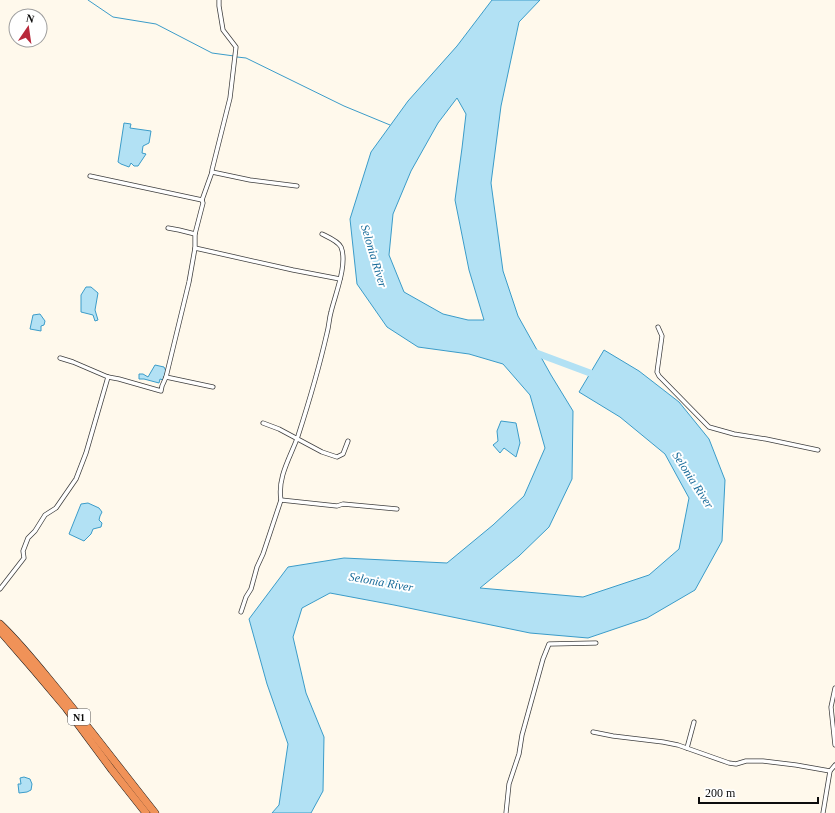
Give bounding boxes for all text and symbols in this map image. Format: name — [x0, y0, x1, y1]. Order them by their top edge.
north arrow — [8, 8, 48, 48]
text: N — [25, 12, 36, 25]
water label: Selonia River — [358, 223, 390, 289]
water label: Selonia River — [669, 449, 717, 511]
water label: Selonia River — [348, 569, 415, 595]
road number: N1 — [68, 709, 90, 725]
scale bar — [699, 779, 818, 805]
text: 200 m — [705, 786, 736, 800]

